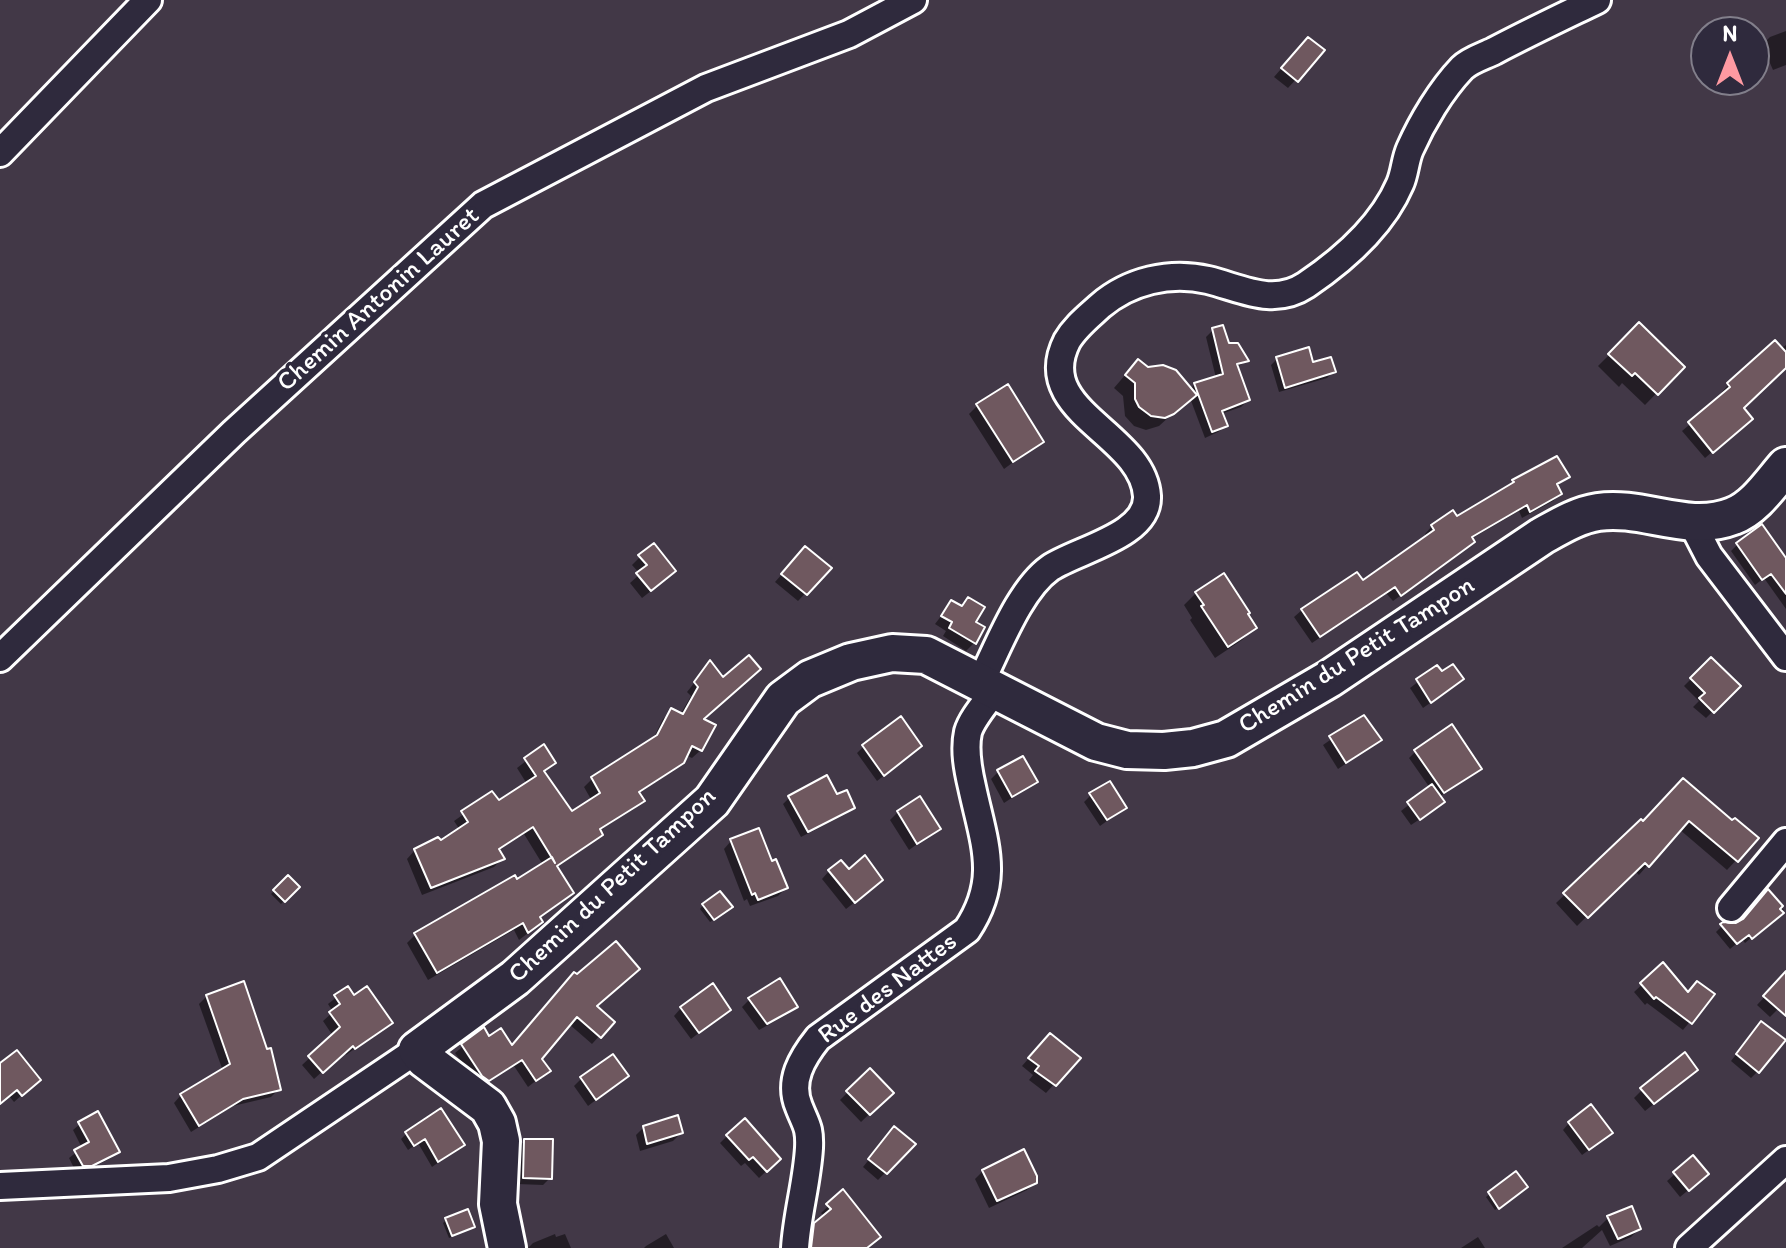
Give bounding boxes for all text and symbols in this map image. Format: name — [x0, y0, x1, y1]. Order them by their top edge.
north arrow — [1690, 16, 1770, 96]
text: N — [1723, 20, 1737, 47]
street label: Chemin Antonin Lauret — [272, 201, 486, 399]
street label: Chemin du Petit Tampon — [1233, 571, 1481, 741]
street label: Chemin du Petit Tampon — [503, 782, 723, 990]
street label: Rue des Nattes — [812, 927, 964, 1051]

